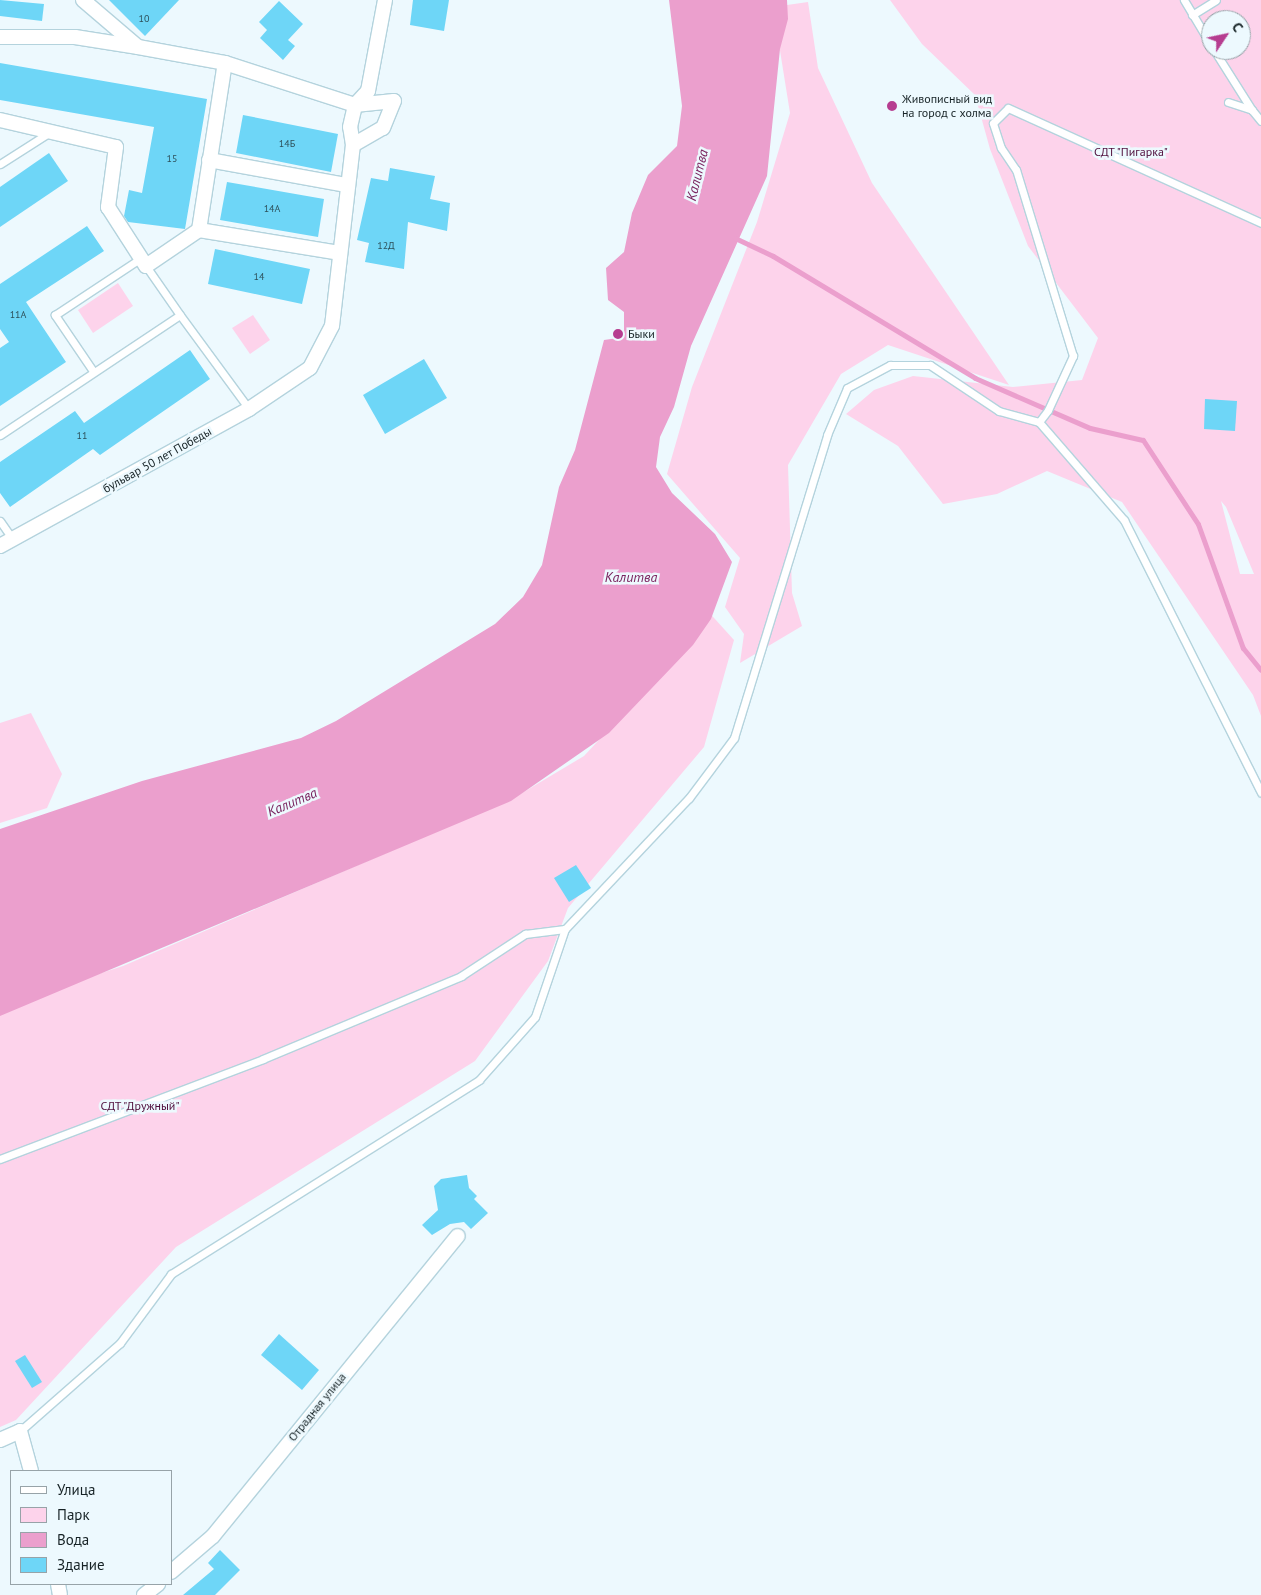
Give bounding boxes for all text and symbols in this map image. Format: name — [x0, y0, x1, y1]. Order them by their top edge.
north arrow — [1201, 10, 1251, 60]
house number: 10 — [139, 13, 149, 25]
text: С — [1228, 19, 1247, 35]
place label: Живописный вид на город с холма — [902, 92, 992, 120]
marker: Живописный вид на город с холма — [886, 100, 898, 112]
house number: 14Б — [279, 138, 295, 150]
park label: СДТ "Пигарка" — [1093, 145, 1169, 159]
water label: Калитва — [683, 148, 711, 202]
house number: 15 — [167, 153, 177, 165]
house number: 14А — [264, 203, 280, 215]
house number: 12Д — [377, 240, 395, 252]
house number: 14 — [254, 271, 264, 283]
house number: 11А — [10, 309, 26, 321]
place label: Быки — [628, 327, 655, 341]
marker: Быки — [612, 328, 624, 340]
street label: бульвар 50 лет Победы — [100, 424, 214, 496]
house number: 11 — [77, 430, 87, 442]
water label: Калитва — [605, 569, 657, 585]
water label: Калитва — [265, 784, 319, 820]
park label: СДТ "Дружный" — [100, 1099, 180, 1113]
street label: Отрадная улица — [285, 1370, 349, 1444]
legend — [10, 1470, 172, 1585]
text: Улица — [57, 1480, 95, 1499]
text: Парк — [57, 1505, 90, 1524]
text: Вода — [57, 1530, 89, 1549]
text: Здание — [57, 1555, 105, 1574]

